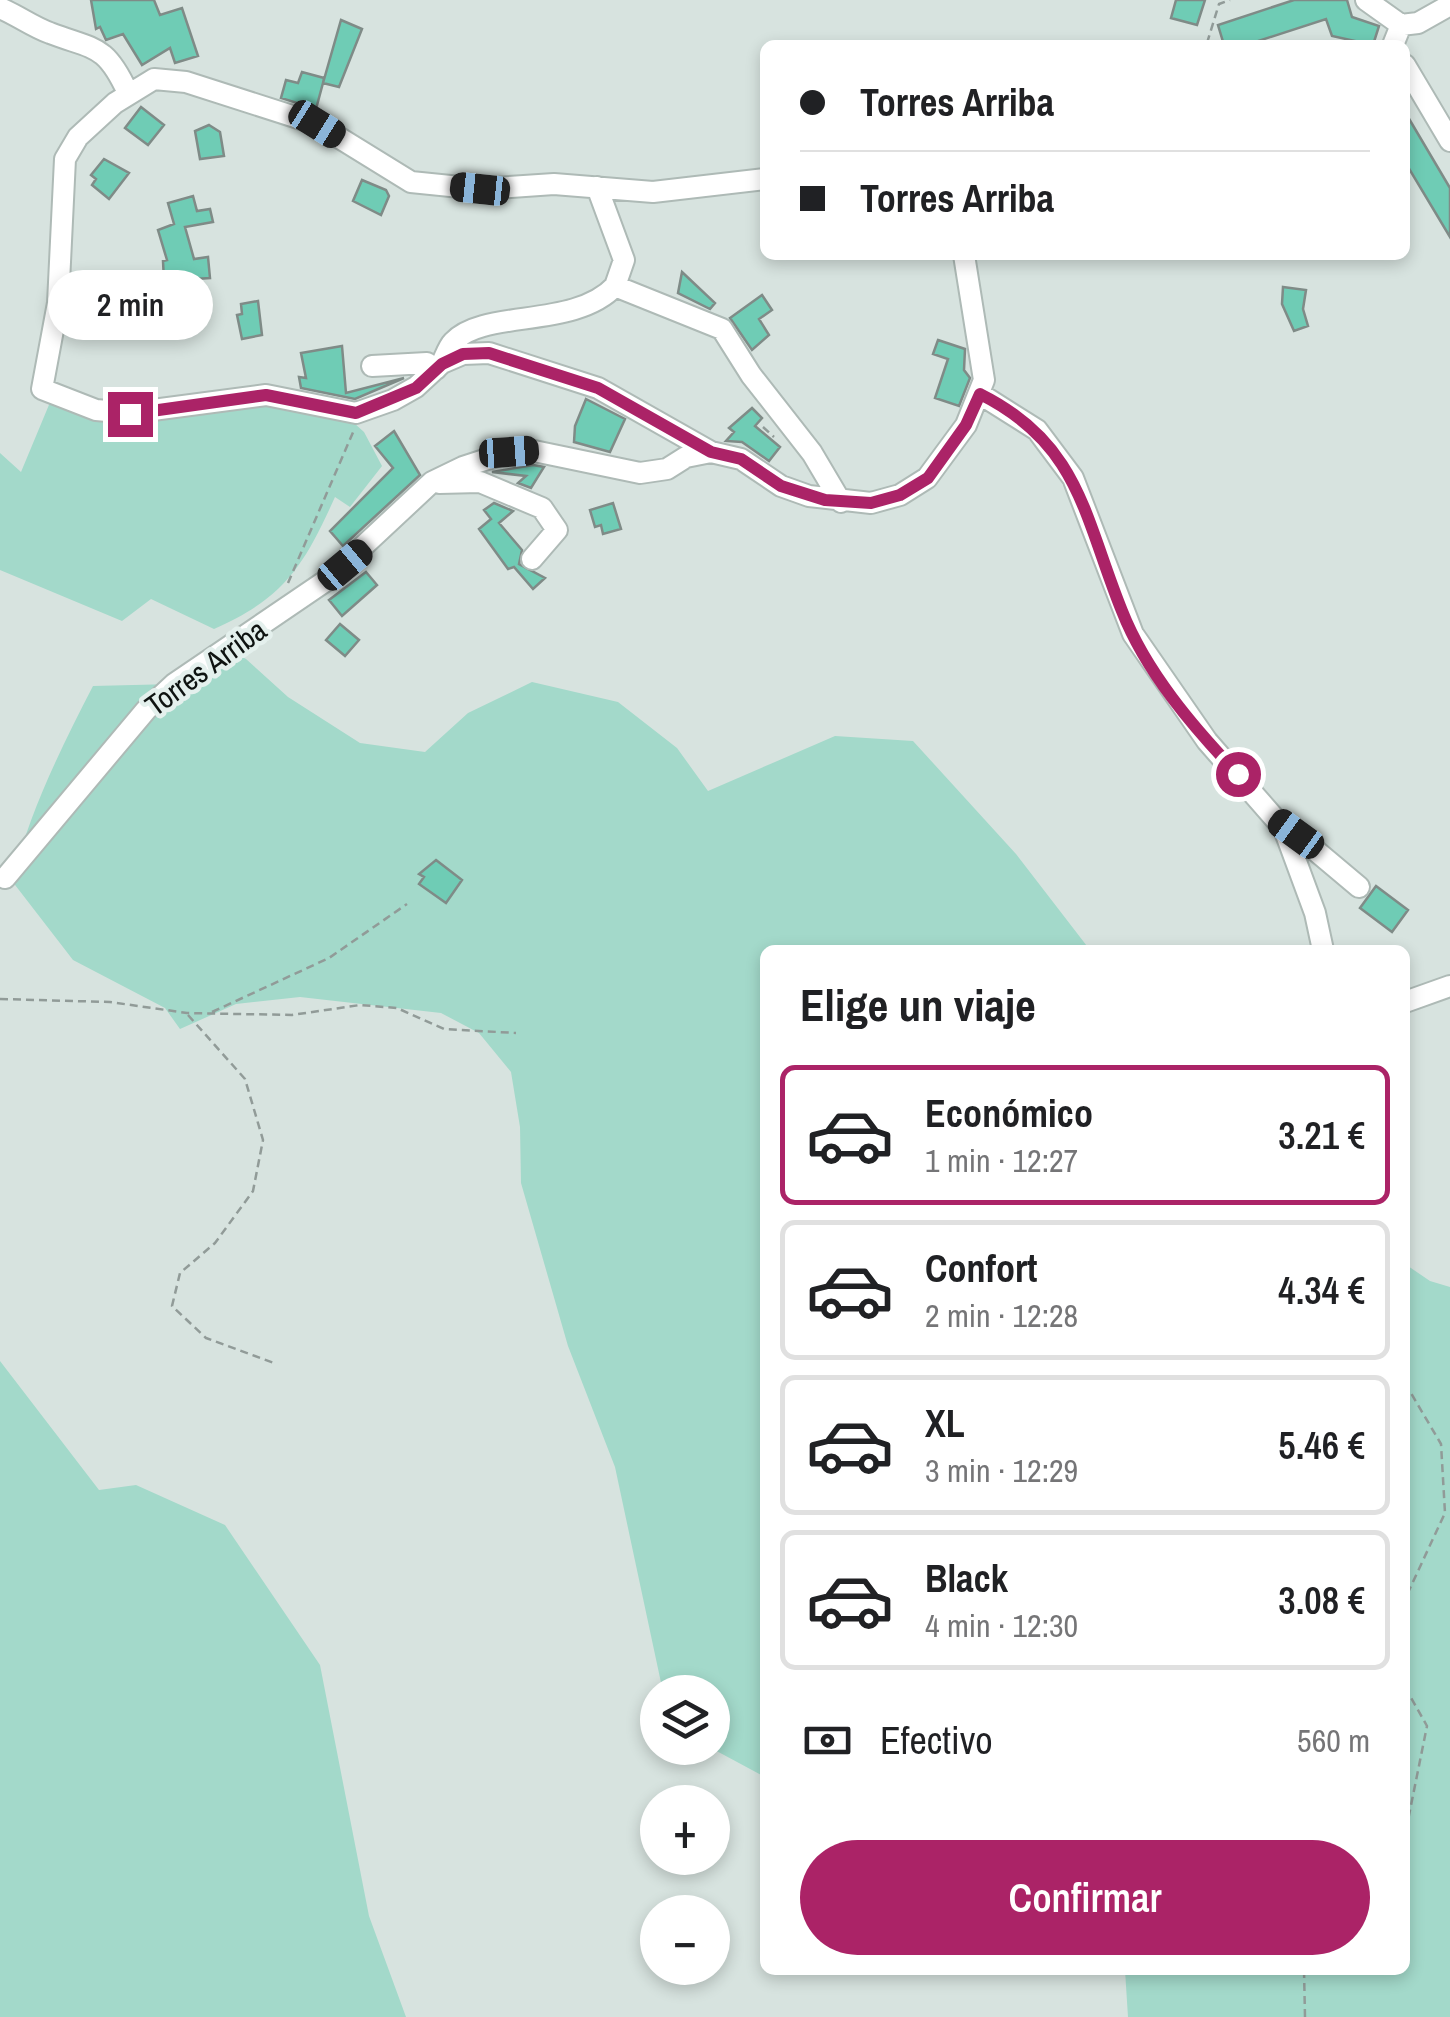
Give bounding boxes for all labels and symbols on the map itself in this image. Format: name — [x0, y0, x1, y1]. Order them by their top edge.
car — [284, 95, 350, 153]
car — [449, 171, 511, 207]
callout: 2 min — [48, 269, 212, 339]
route end — [108, 392, 153, 437]
car — [478, 435, 540, 469]
car — [312, 534, 378, 596]
street label: Torres Arriba — [137, 609, 274, 725]
route start — [1216, 752, 1261, 797]
car — [1263, 804, 1329, 864]

